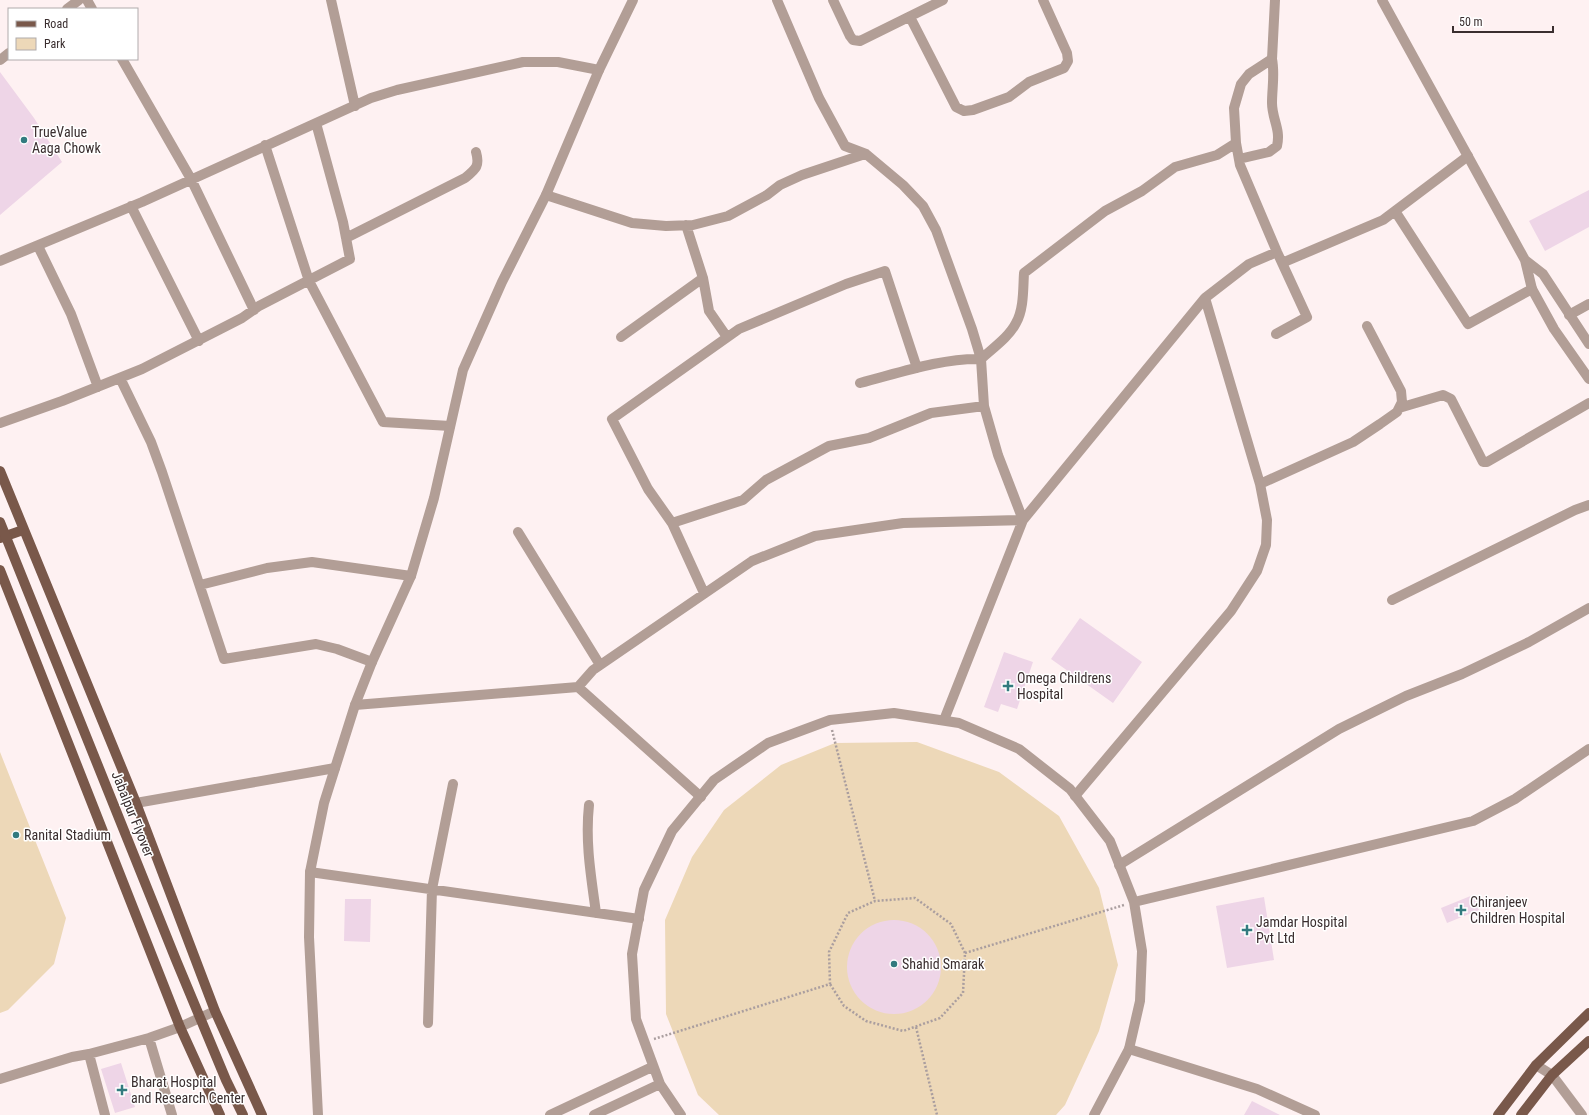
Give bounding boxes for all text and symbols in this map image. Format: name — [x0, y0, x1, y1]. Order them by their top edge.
legend — [8, 8, 138, 60]
scale bar — [1453, 8, 1553, 34]
text: 50 m — [1459, 15, 1483, 29]
text: Road — [44, 17, 68, 31]
text: Park — [44, 37, 66, 51]
place label: TrueValue Aaga Chowk — [32, 124, 101, 156]
marker: TrueValue Aaga Chowk — [19, 135, 29, 145]
place label: Omega Childrens Hospital — [1017, 670, 1111, 702]
marker: Omega Childrens Hospital — [1002, 680, 1014, 692]
street label: Jabalpur Flyover — [109, 769, 157, 859]
place label: Ranital Stadium — [24, 827, 111, 843]
marker: Ranital Stadium — [11, 830, 21, 840]
place label: Chiranjeev Children Hospital — [1470, 894, 1565, 926]
marker: Chiranjeev Children Hospital — [1455, 904, 1467, 916]
place label: Jamdar Hospital Pvt Ltd — [1256, 914, 1347, 946]
marker: Jamdar Hospital Pvt Ltd — [1241, 924, 1253, 936]
place label: Shahid Smarak — [902, 956, 985, 972]
marker: Shahid Smarak — [889, 959, 899, 969]
place label: Bharat Hospital and Research Center — [131, 1074, 245, 1106]
marker: Bharat Hospital and Research Center — [116, 1084, 128, 1096]

